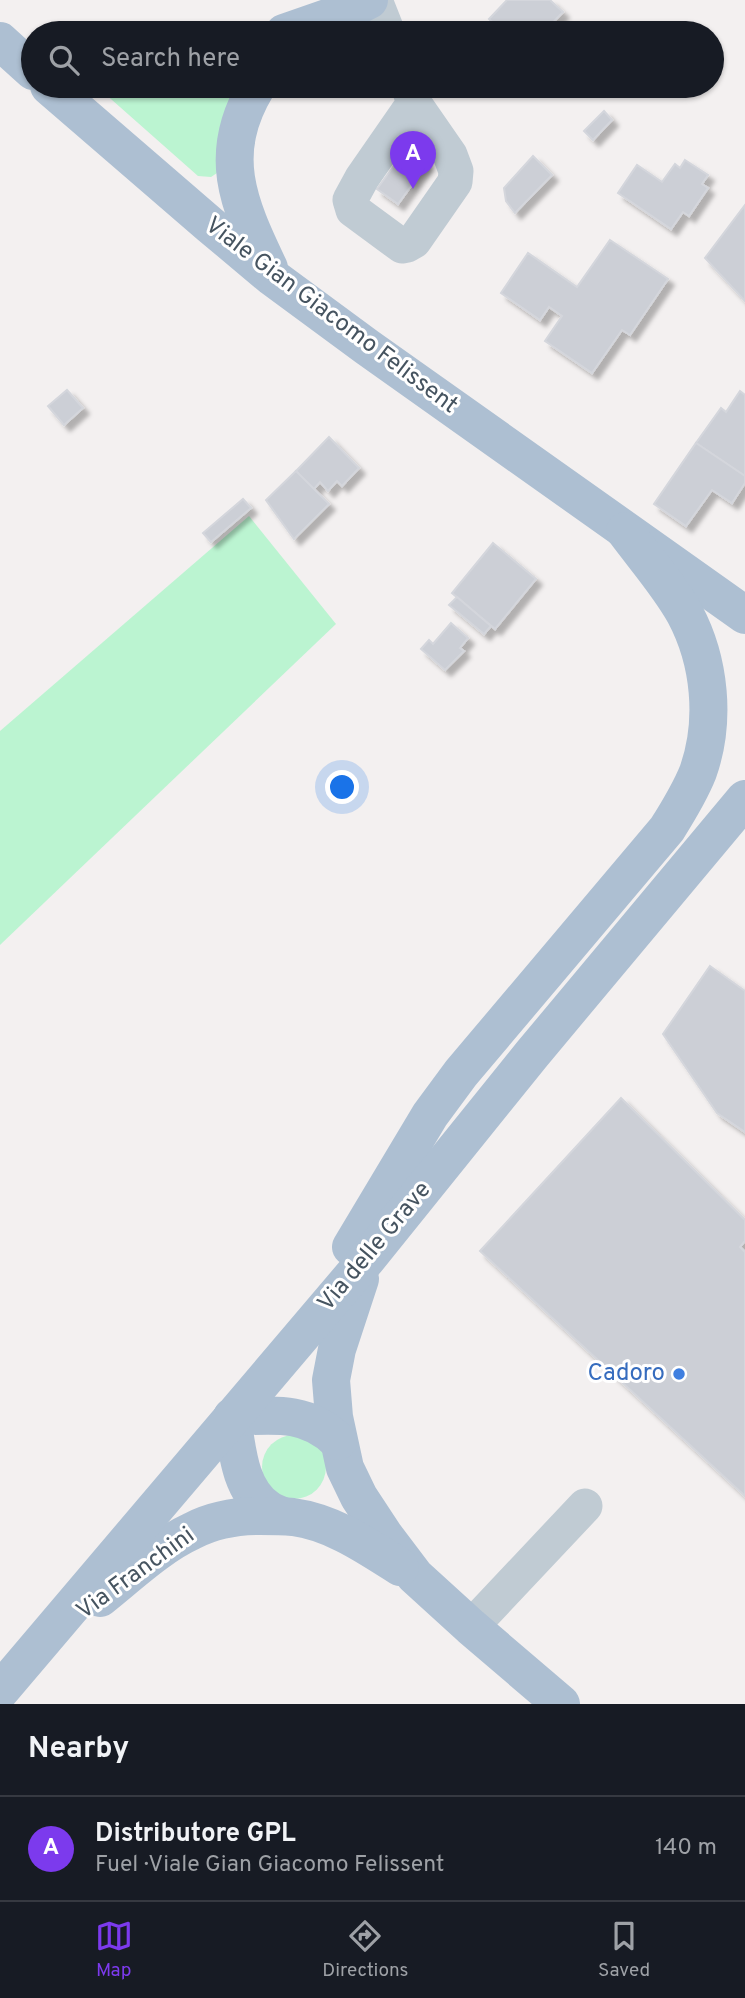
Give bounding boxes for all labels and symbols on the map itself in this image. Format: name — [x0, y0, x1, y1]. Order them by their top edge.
pin: A — [390, 131, 436, 189]
street label: Viale Gian Giacomo Felissent — [199, 211, 463, 421]
your location — [325, 770, 359, 804]
street label: Via delle Grave — [312, 1176, 438, 1318]
place label: Cadoro — [588, 1359, 665, 1389]
marker: Cadoro — [671, 1366, 687, 1382]
street label: Via Franchini — [71, 1521, 201, 1627]

